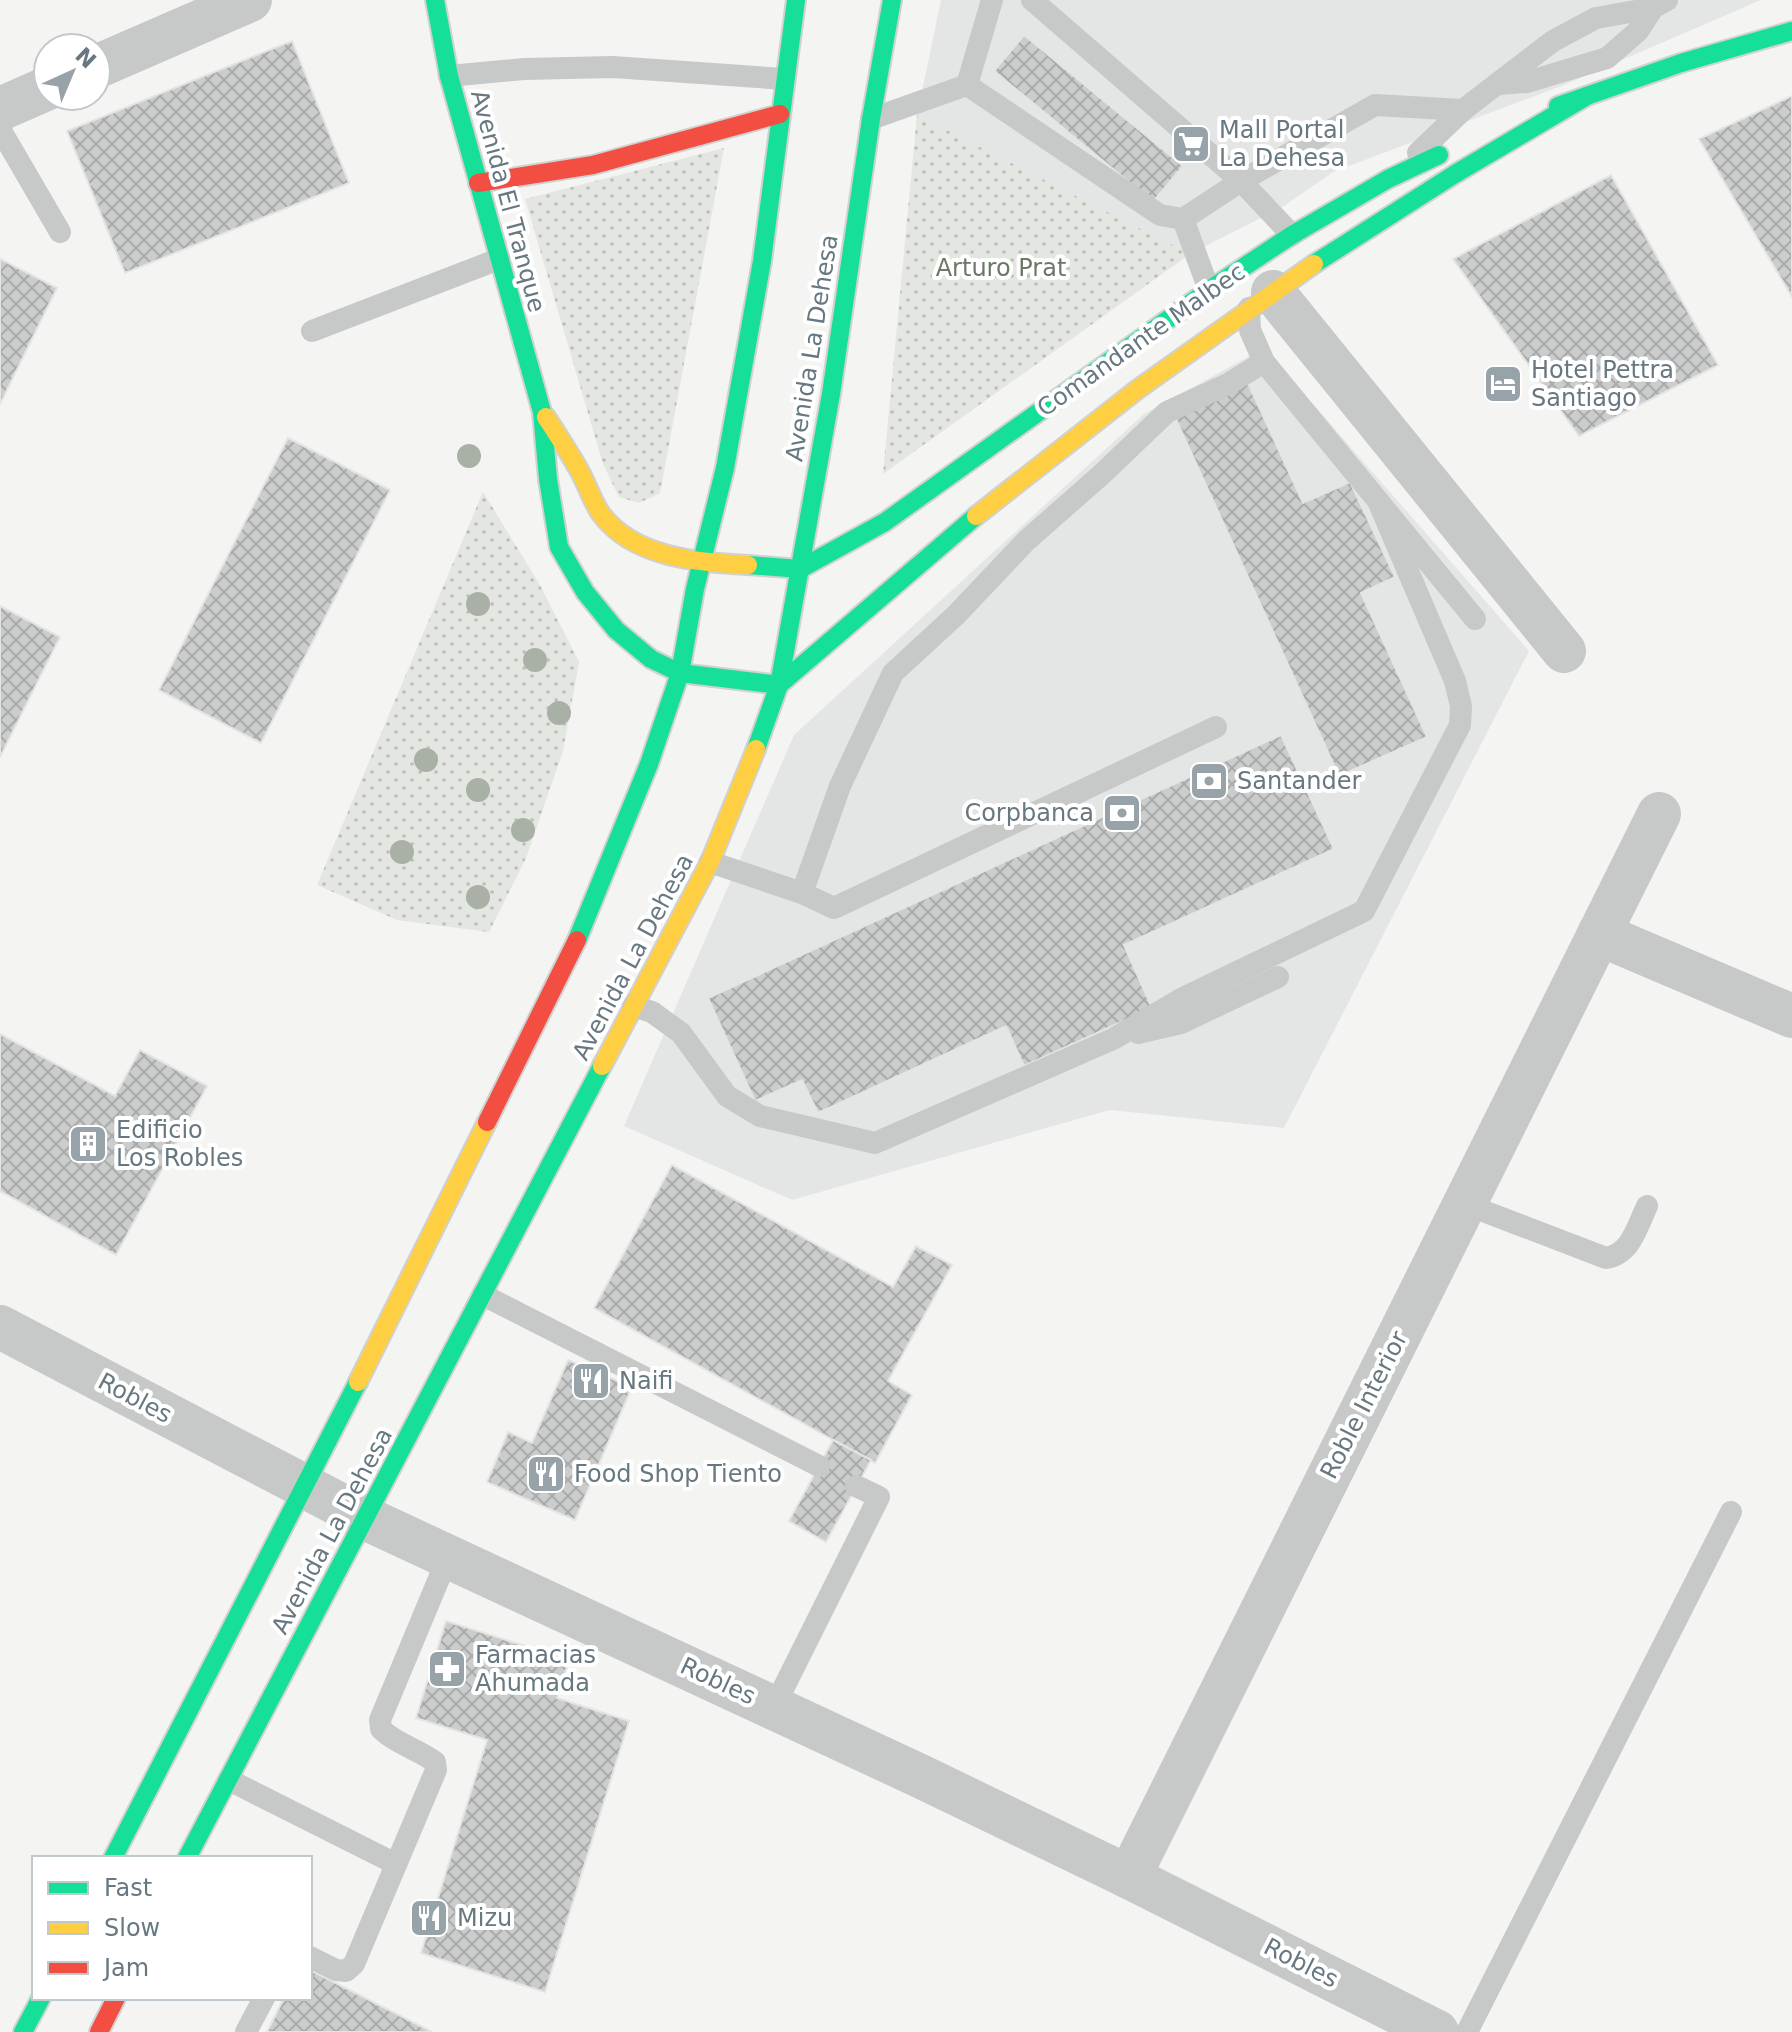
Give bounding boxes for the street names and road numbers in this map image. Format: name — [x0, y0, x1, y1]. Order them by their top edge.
street label: Avenida El Tranque — [465, 87, 551, 315]
street label: Avenida La Dehesa — [780, 232, 844, 464]
street label: Comandante Malbec — [1032, 258, 1250, 422]
street label: Avenida La Dehesa — [567, 849, 699, 1065]
street label: Roble Interior — [1315, 1326, 1413, 1484]
street label: Robles — [93, 1367, 177, 1429]
street label: Avenida La Dehesa — [266, 1423, 398, 1639]
street label: Robles — [676, 1652, 760, 1710]
street label: Robles — [1259, 1932, 1343, 1994]

